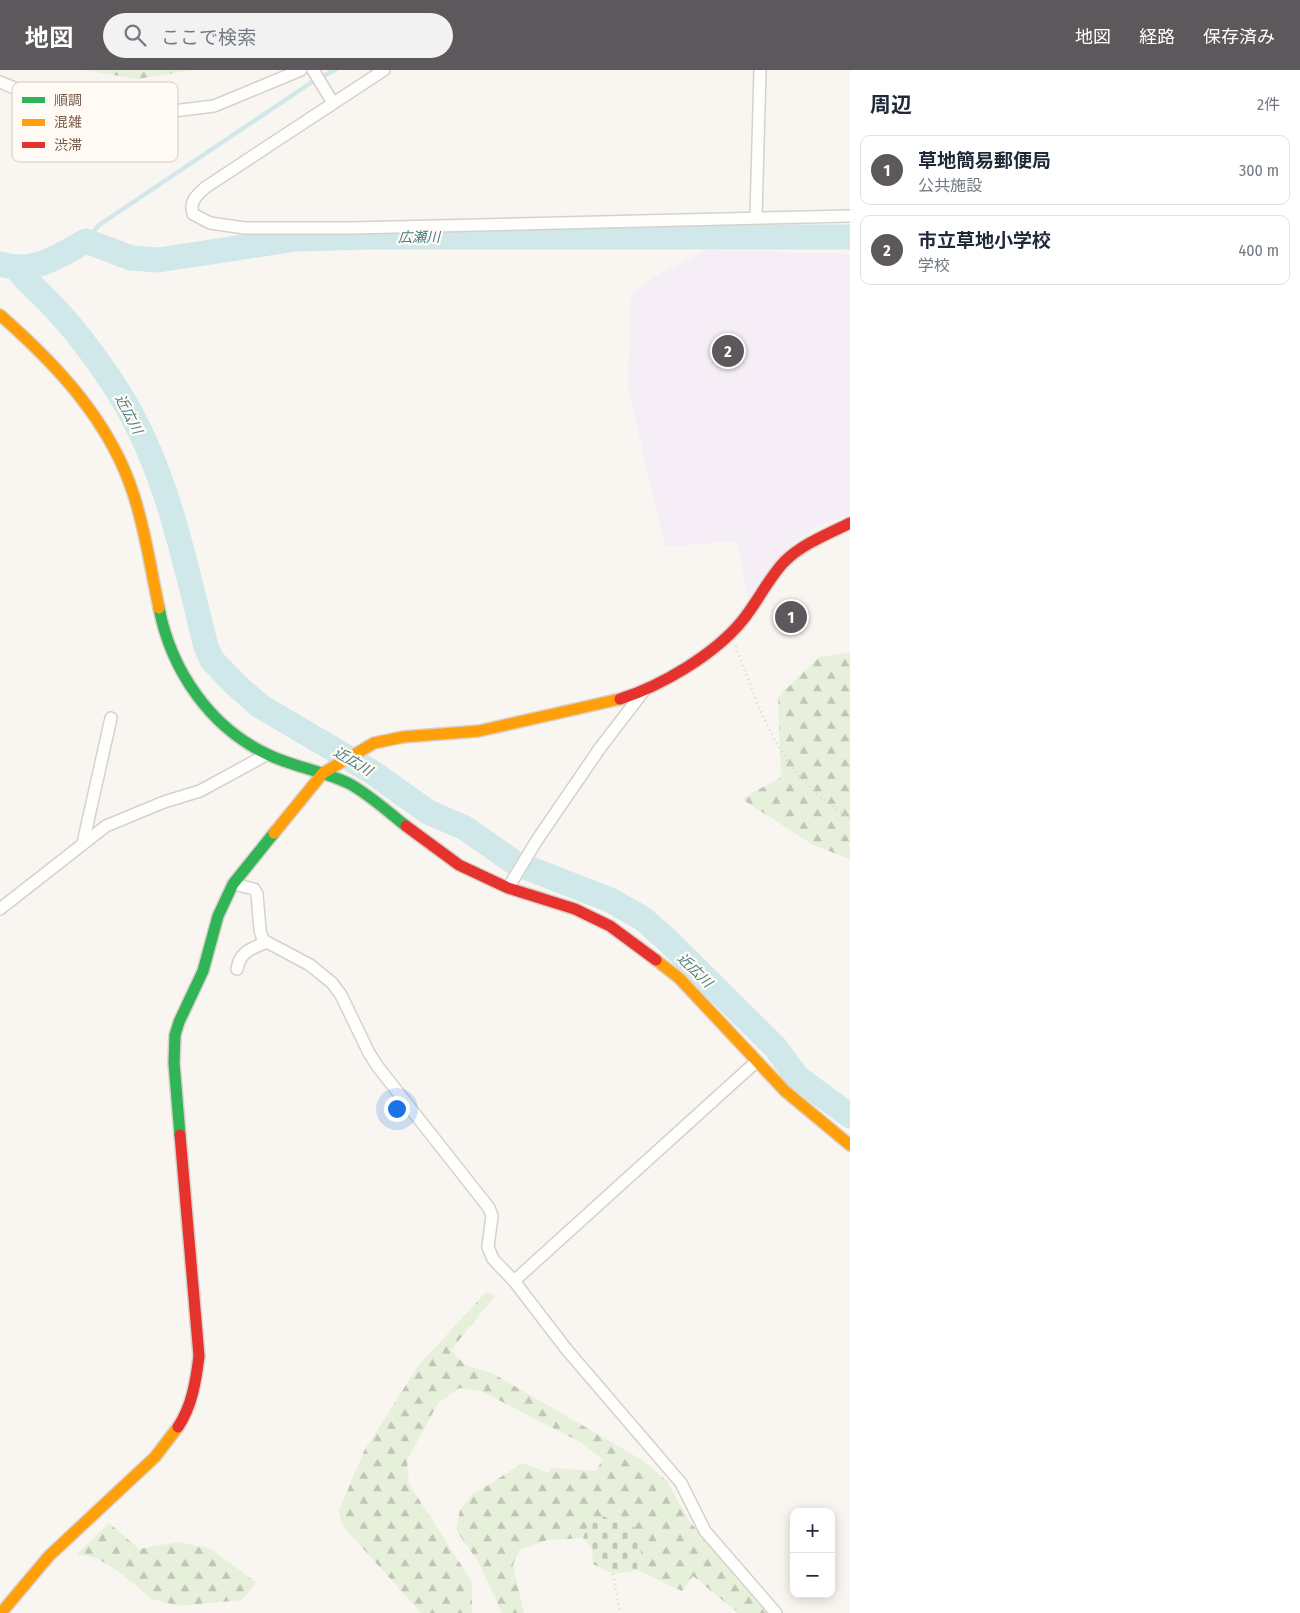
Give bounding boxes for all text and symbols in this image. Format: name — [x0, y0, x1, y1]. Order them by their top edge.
search box — [103, 13, 453, 58]
icon: search — [121, 21, 149, 49]
text: 地図 — [25, 24, 73, 52]
text: ここで検索 — [161, 26, 256, 49]
text: 地図 — [1075, 26, 1111, 48]
text: 経路 — [1139, 26, 1175, 48]
text: 保存済み — [1203, 26, 1275, 48]
legend — [12, 82, 178, 162]
text: 順調 — [54, 92, 82, 109]
text: 周辺 — [870, 92, 912, 118]
text: 2件 — [1257, 95, 1280, 114]
text: 混雑 — [54, 114, 82, 131]
text: 渋滞 — [54, 137, 82, 154]
text: 草地簡易郵便局 — [918, 149, 1051, 172]
text: 1 — [884, 161, 890, 180]
text: 300 m — [1239, 161, 1279, 180]
text: 公共施設 — [918, 176, 982, 195]
water label: 広瀬川 — [398, 229, 442, 246]
text: 市立草地小学校 — [918, 229, 1051, 252]
text: 2 — [883, 241, 891, 260]
text: 400 m — [1239, 241, 1279, 260]
text: 学校 — [918, 256, 950, 275]
pin: 2 — [712, 332, 744, 370]
water label: 近広川 — [111, 392, 147, 439]
pin: 1 — [775, 598, 807, 636]
water label: 近広川 — [330, 743, 377, 781]
water label: 近広川 — [674, 950, 717, 992]
your location — [384, 1096, 410, 1122]
map controls — [790, 1508, 835, 1598]
button: + — [790, 1508, 835, 1553]
button: − — [790, 1553, 835, 1598]

